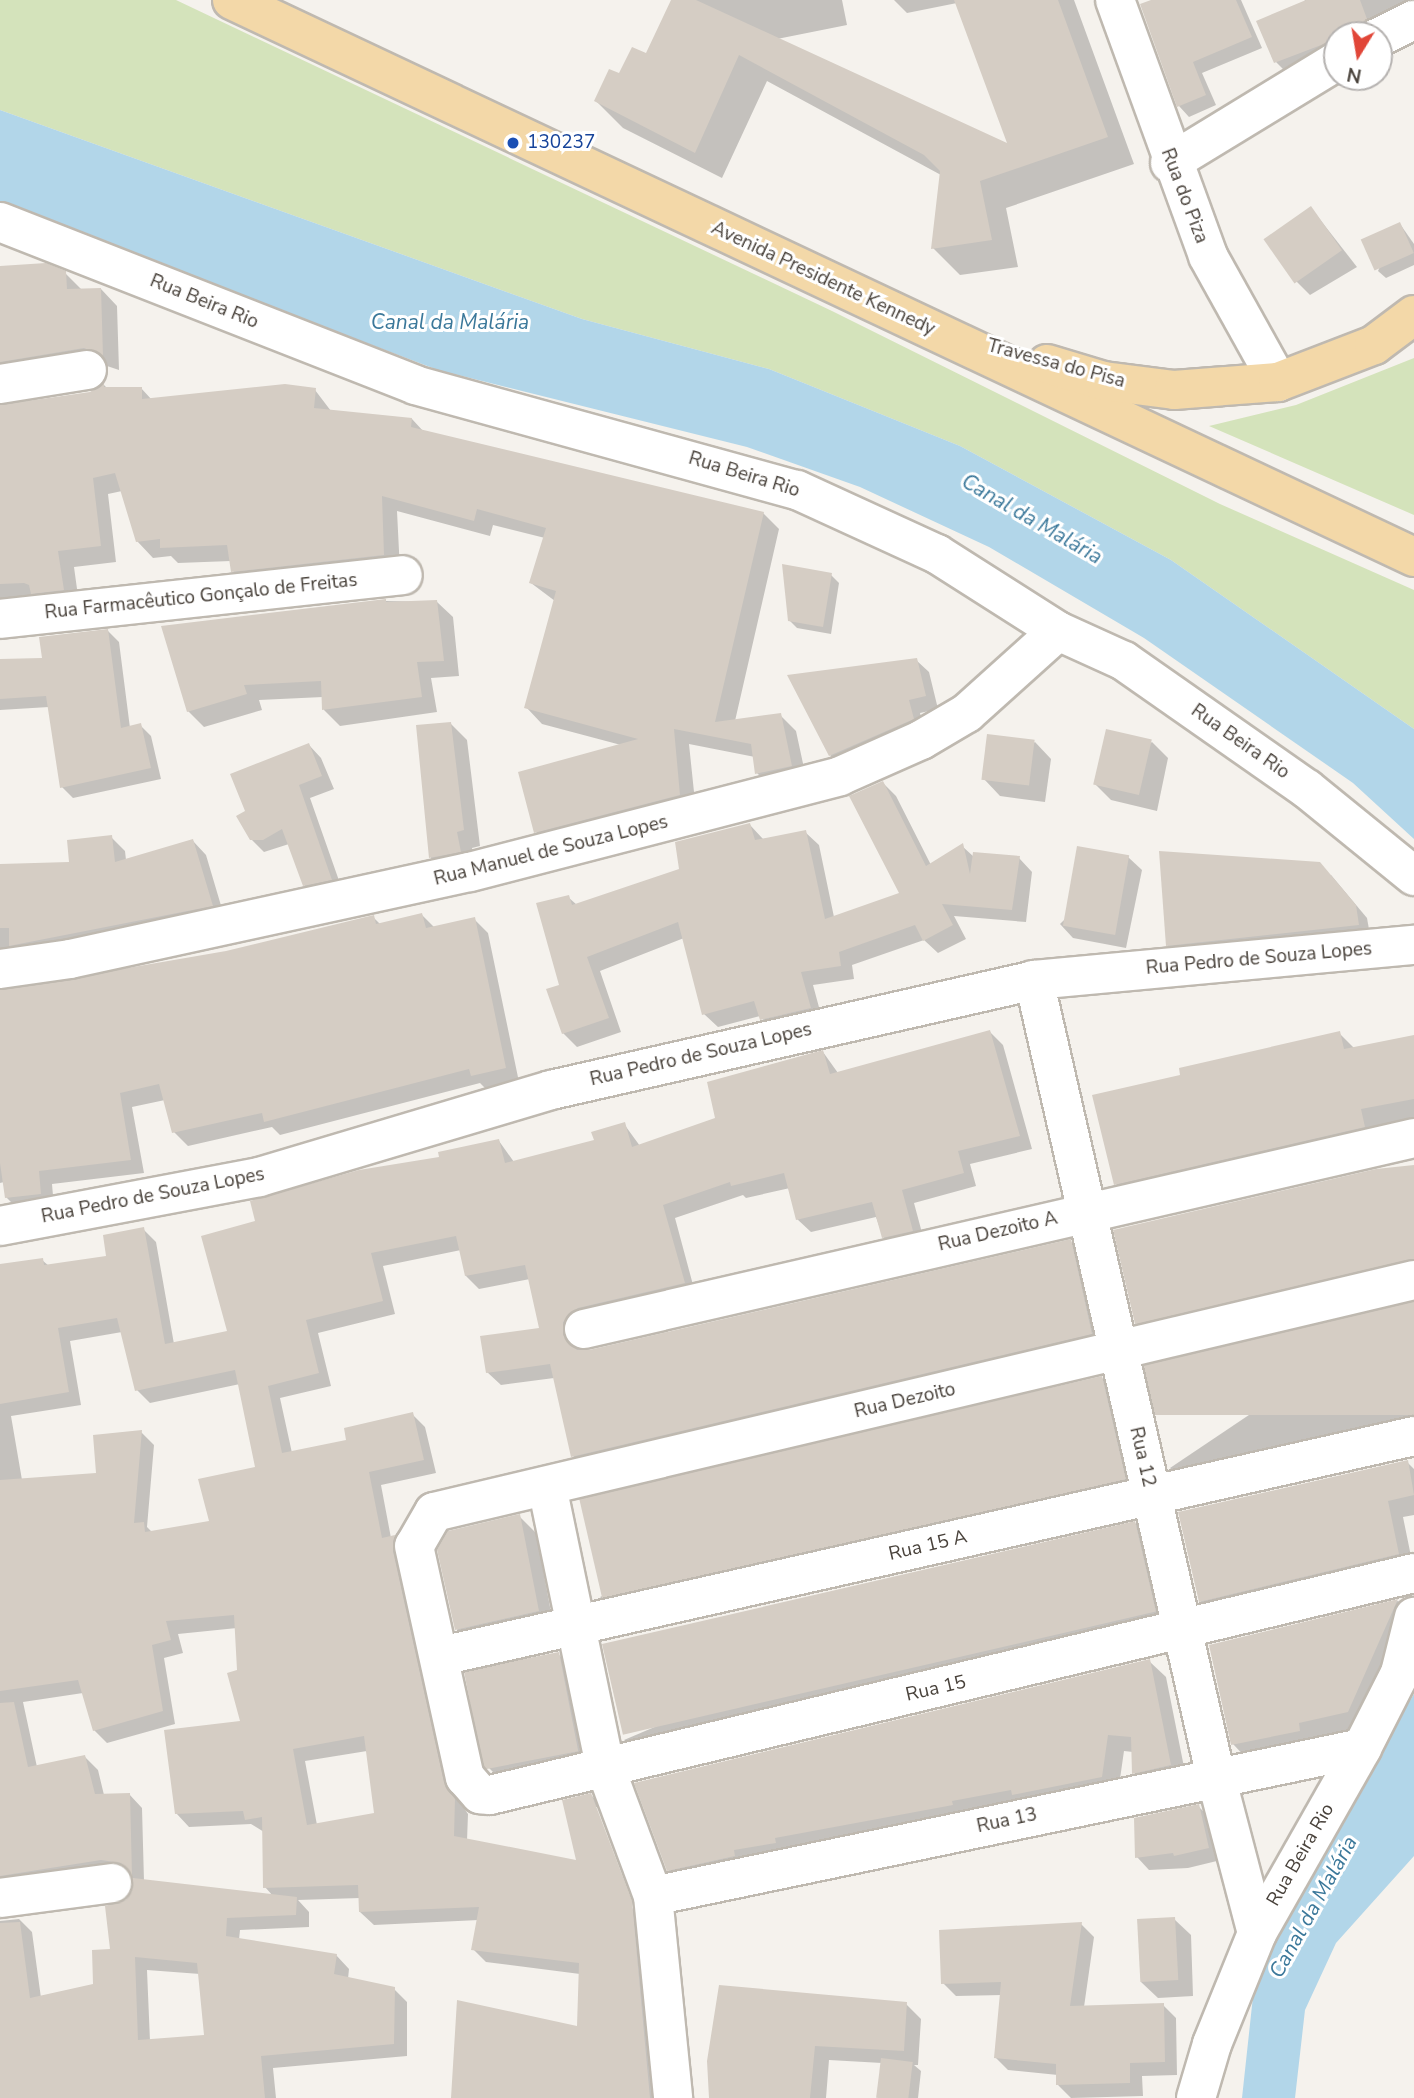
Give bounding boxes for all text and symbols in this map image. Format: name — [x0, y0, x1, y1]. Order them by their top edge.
north arrow — [1323, 21, 1393, 91]
text: N — [1345, 61, 1364, 89]
place label: 130237 — [527, 132, 595, 154]
marker: 130237 — [505, 135, 521, 151]
street label: Rua do Piza — [1155, 145, 1213, 247]
street label: Avenida Presidente Kennedy — [707, 217, 939, 341]
street label: Rua Beira Rio — [146, 270, 262, 334]
water label: Canal da Malária — [371, 309, 529, 335]
street label: Travessa do Pisa — [985, 335, 1127, 393]
street label: Rua Beira Rio — [686, 447, 802, 503]
water label: Canal da Malária — [957, 469, 1107, 569]
street label: Rua Farmacêutico Gonçalo de Freitas — [44, 569, 358, 625]
street label: Rua Beira Rio — [1186, 700, 1294, 784]
street label: Rua Manuel de Souza Lopes — [432, 811, 670, 891]
street label: Rua Pedro de Souza Lopes — [1145, 938, 1373, 980]
street label: Rua Pedro de Souza Lopes — [588, 1018, 814, 1092]
street label: Rua Pedro de Souza Lopes — [39, 1163, 267, 1229]
street label: Rua Dezoito A — [936, 1207, 1060, 1257]
street label: Rua Dezoito — [852, 1378, 958, 1424]
street label: Rua 12 — [1124, 1425, 1160, 1489]
street label: Rua 15 A — [887, 1526, 969, 1566]
street label: Rua 15 — [904, 1671, 968, 1707]
street label: Rua Beira Rio — [1262, 1799, 1340, 1911]
street label: Rua 13 — [975, 1803, 1039, 1839]
water label: Canal da Malária — [1264, 1832, 1362, 1982]

